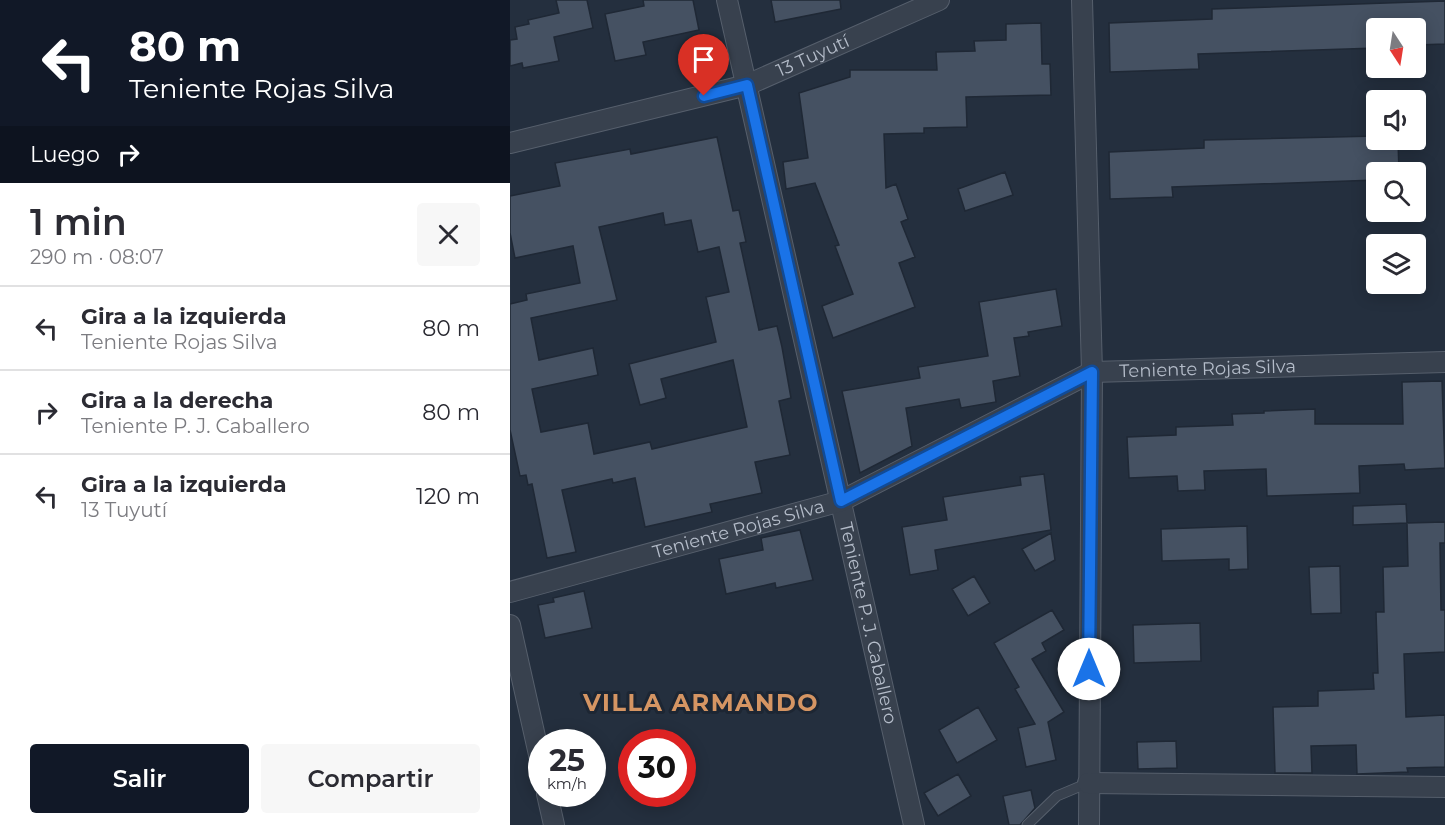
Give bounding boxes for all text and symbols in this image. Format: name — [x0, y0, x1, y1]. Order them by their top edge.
north arrow — [1366, 18, 1426, 78]
map controls — [1366, 18, 1426, 294]
text: 80 m — [129, 20, 241, 72]
icon: left — [30, 24, 108, 102]
street label: 13 Tuyutí — [773, 30, 854, 82]
pin — [678, 34, 729, 96]
icon: arrive — [687, 43, 720, 76]
text: Teniente Rojas Silva — [129, 72, 394, 105]
button: sound — [1366, 90, 1426, 150]
icon: right — [112, 138, 145, 171]
text: Luego — [30, 141, 100, 168]
button: search — [1366, 162, 1426, 222]
text: 1 min — [30, 200, 127, 244]
button: close — [417, 203, 480, 266]
button: layers — [1366, 234, 1426, 294]
text: 290 m · 08:07 — [30, 245, 164, 269]
text: Gira a la izquierda — [81, 303, 287, 330]
icon: left — [30, 312, 63, 345]
text: 80 m — [422, 315, 480, 342]
text: Teniente Rojas Silva — [81, 330, 278, 354]
street label: Teniente Rojas Silva — [1119, 355, 1296, 382]
text: Gira a la derecha — [81, 387, 273, 414]
icon: right — [30, 396, 63, 429]
text: 80 m — [422, 399, 480, 426]
text: Teniente P. J. Caballero — [81, 414, 310, 438]
text: Gira a la izquierda — [81, 471, 287, 498]
icon: left — [30, 480, 63, 513]
text: 120 m — [416, 483, 480, 510]
street label: Teniente Rojas Silva — [650, 495, 827, 563]
text: 13 Tuyutí — [81, 498, 167, 522]
street label: Teniente P. J. Caballero — [835, 520, 902, 726]
position arrow — [1057, 637, 1121, 701]
district label: VILLA ARMANDO — [582, 688, 819, 717]
speed limit sign: 30 — [618, 729, 696, 807]
text: 25 — [549, 742, 585, 779]
button: Salir — [30, 744, 249, 813]
button: Compartir — [261, 744, 480, 813]
text: km/h — [547, 774, 587, 793]

